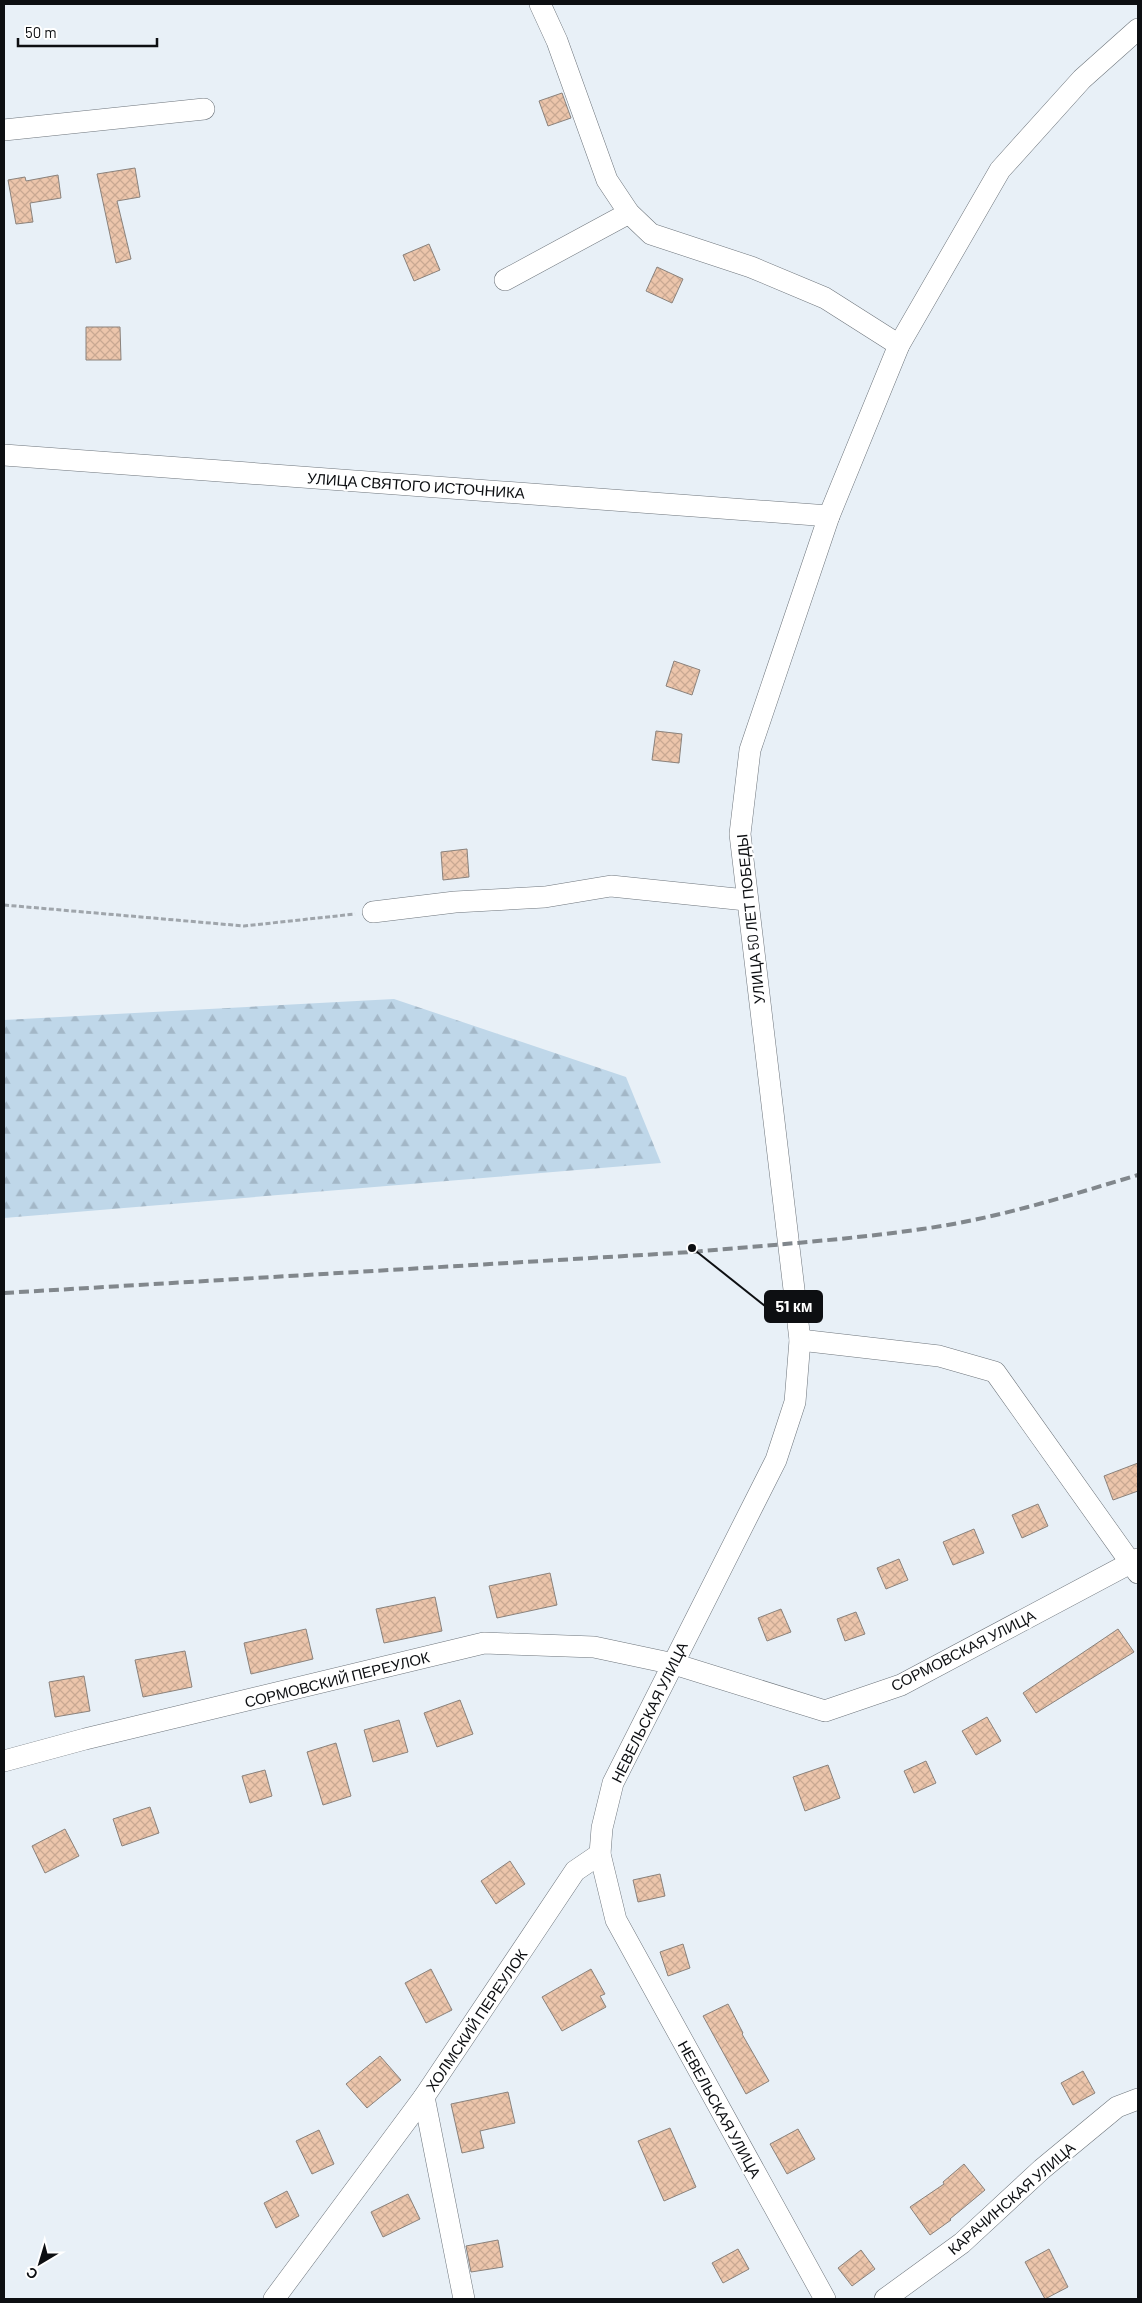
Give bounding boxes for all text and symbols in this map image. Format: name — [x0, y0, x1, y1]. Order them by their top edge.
scale bar — [18, 15, 156, 47]
text: 50 m — [25, 23, 57, 41]
street label: УЛИЦА СВЯТОГО ИСТОЧНИКА — [306, 468, 526, 502]
street label: УЛИЦА 50 ЛЕТ ПОБЕДЫ — [732, 833, 768, 1005]
callout: 51 км — [765, 1291, 822, 1322]
text: 51 км — [775, 1296, 813, 1315]
street label: СОРМОВСКАЯ УЛИЦА — [888, 1606, 1038, 1694]
street label: НЕВЕЛЬСКАЯ УЛИЦА — [607, 1639, 691, 1785]
street label: СОРМОВСКИЙ ПЕРЕУЛОК — [243, 1647, 432, 1711]
street label: ХОЛМСКИЙ ПЕРЕУЛОК — [422, 1945, 530, 2094]
street label: НЕВЕЛЬСКАЯ УЛИЦА — [675, 2037, 765, 2181]
street label: КАРАЧИНСКАЯ УЛИЦА — [944, 2138, 1078, 2258]
north arrow — [15, 2238, 65, 2288]
text: С — [22, 2264, 41, 2283]

